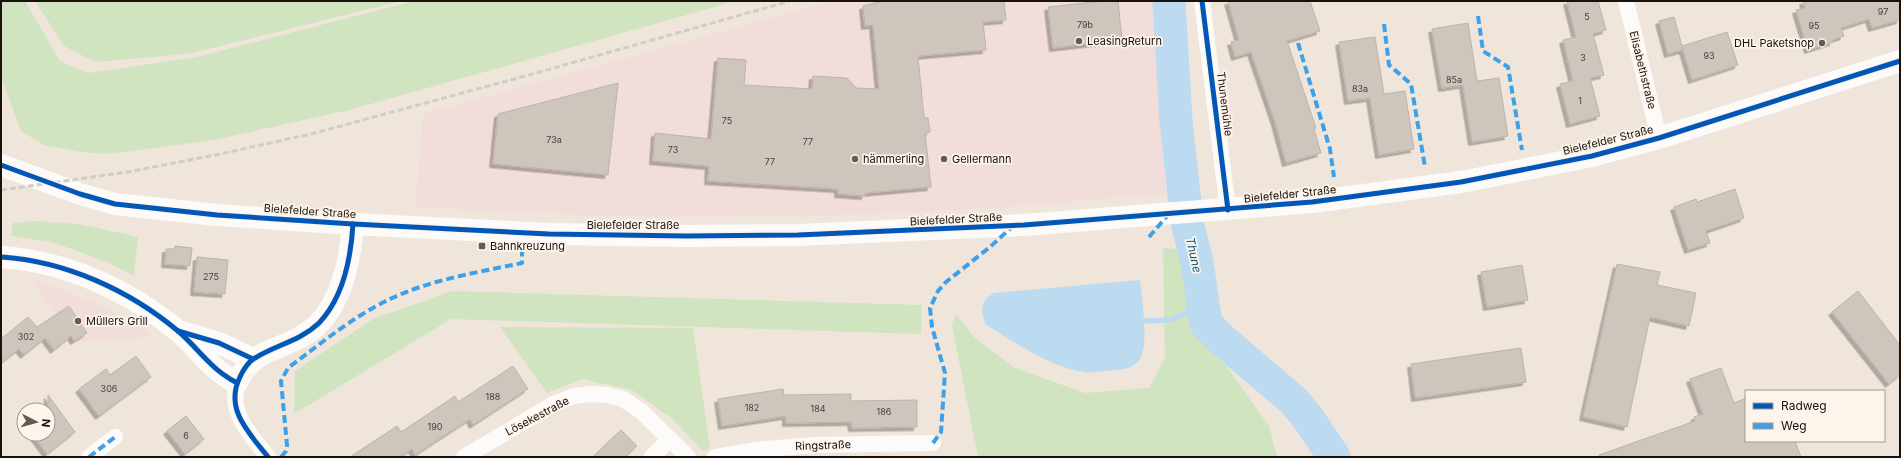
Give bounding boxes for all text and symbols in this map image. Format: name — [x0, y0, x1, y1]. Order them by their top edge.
house number: 97 — [1878, 6, 1888, 17]
house number: 5 — [1584, 11, 1590, 22]
house number: 79b — [1077, 19, 1094, 30]
house number: 95 — [1808, 20, 1820, 31]
street label: Elisabethstraße — [1627, 29, 1659, 111]
place label: LeasingReturn — [1087, 34, 1162, 48]
marker: LeasingReturn — [1074, 36, 1084, 46]
place label: DHL Paketshop — [1734, 36, 1814, 50]
marker: DHL Paketshop — [1817, 38, 1827, 48]
house number: 93 — [1703, 50, 1715, 61]
house number: 3 — [1580, 52, 1586, 63]
street label: Thunemühle — [1214, 71, 1236, 137]
house number: 85a — [1446, 74, 1462, 85]
house number: 83a — [1352, 83, 1368, 94]
house number: 1 — [1578, 95, 1582, 106]
house number: 75 — [722, 115, 732, 126]
street label: Bielefelder Straße — [1561, 122, 1655, 158]
house number: 73a — [546, 134, 562, 145]
house number: 77 — [803, 136, 813, 147]
house number: 73 — [668, 144, 679, 155]
place label: hämmerling — [863, 152, 924, 166]
place label: Gellermann — [952, 152, 1012, 166]
marker: hämmerling — [850, 154, 860, 164]
marker: Gellermann — [939, 154, 949, 164]
house number: 77 — [765, 156, 775, 167]
street label: Bielefelder Straße — [1243, 182, 1337, 206]
street label: Bielefelder Straße — [263, 201, 357, 221]
street label: Bielefelder Straße — [909, 210, 1003, 228]
street label: Bielefelder Straße — [587, 218, 679, 232]
water label: Thune — [1183, 236, 1205, 274]
place label: Bahnkreuzung — [490, 239, 565, 253]
marker: Bahnkreuzung — [477, 241, 487, 251]
house number: 275 — [203, 271, 219, 282]
place label: Müllers Grill — [86, 314, 148, 328]
marker: Müllers Grill — [73, 316, 83, 326]
house number: 302 — [18, 331, 34, 342]
house number: 306 — [101, 383, 118, 394]
legend — [1745, 390, 1885, 442]
house number: 188 — [486, 391, 501, 402]
street label: Lösekestraße — [503, 393, 571, 439]
text: Radweg — [1781, 398, 1827, 413]
north arrow — [16, 402, 56, 442]
house number: 182 — [745, 402, 759, 413]
house number: 184 — [810, 403, 826, 414]
house number: 186 — [877, 406, 892, 417]
text: N — [39, 418, 53, 428]
text: Weg — [1781, 418, 1807, 433]
house number: 190 — [428, 421, 443, 432]
house number: 6 — [183, 430, 189, 441]
street label: Ringstraße — [795, 437, 851, 453]

